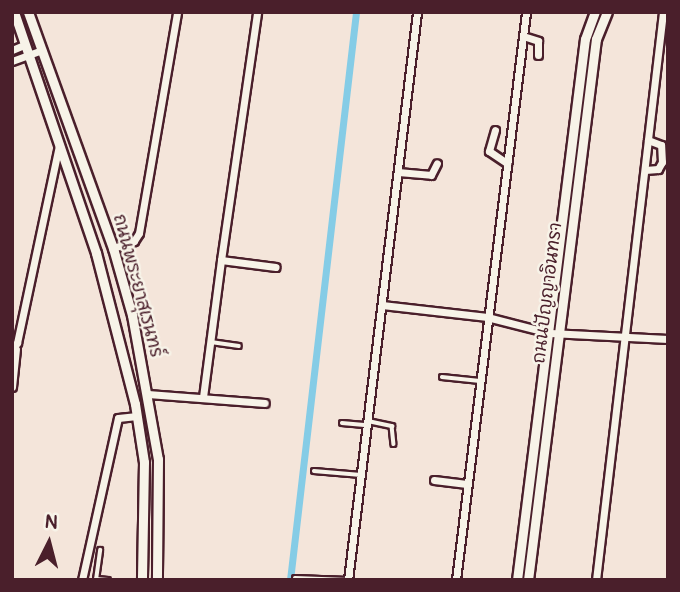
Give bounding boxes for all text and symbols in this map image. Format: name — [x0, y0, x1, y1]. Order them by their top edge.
street label: ถนนพระยาสุเรนทร์ — [107, 212, 167, 360]
street label: ถนนปัญญาอินทรา — [529, 221, 567, 365]
north arrow — [14, 508, 84, 578]
text: N — [44, 510, 59, 535]

